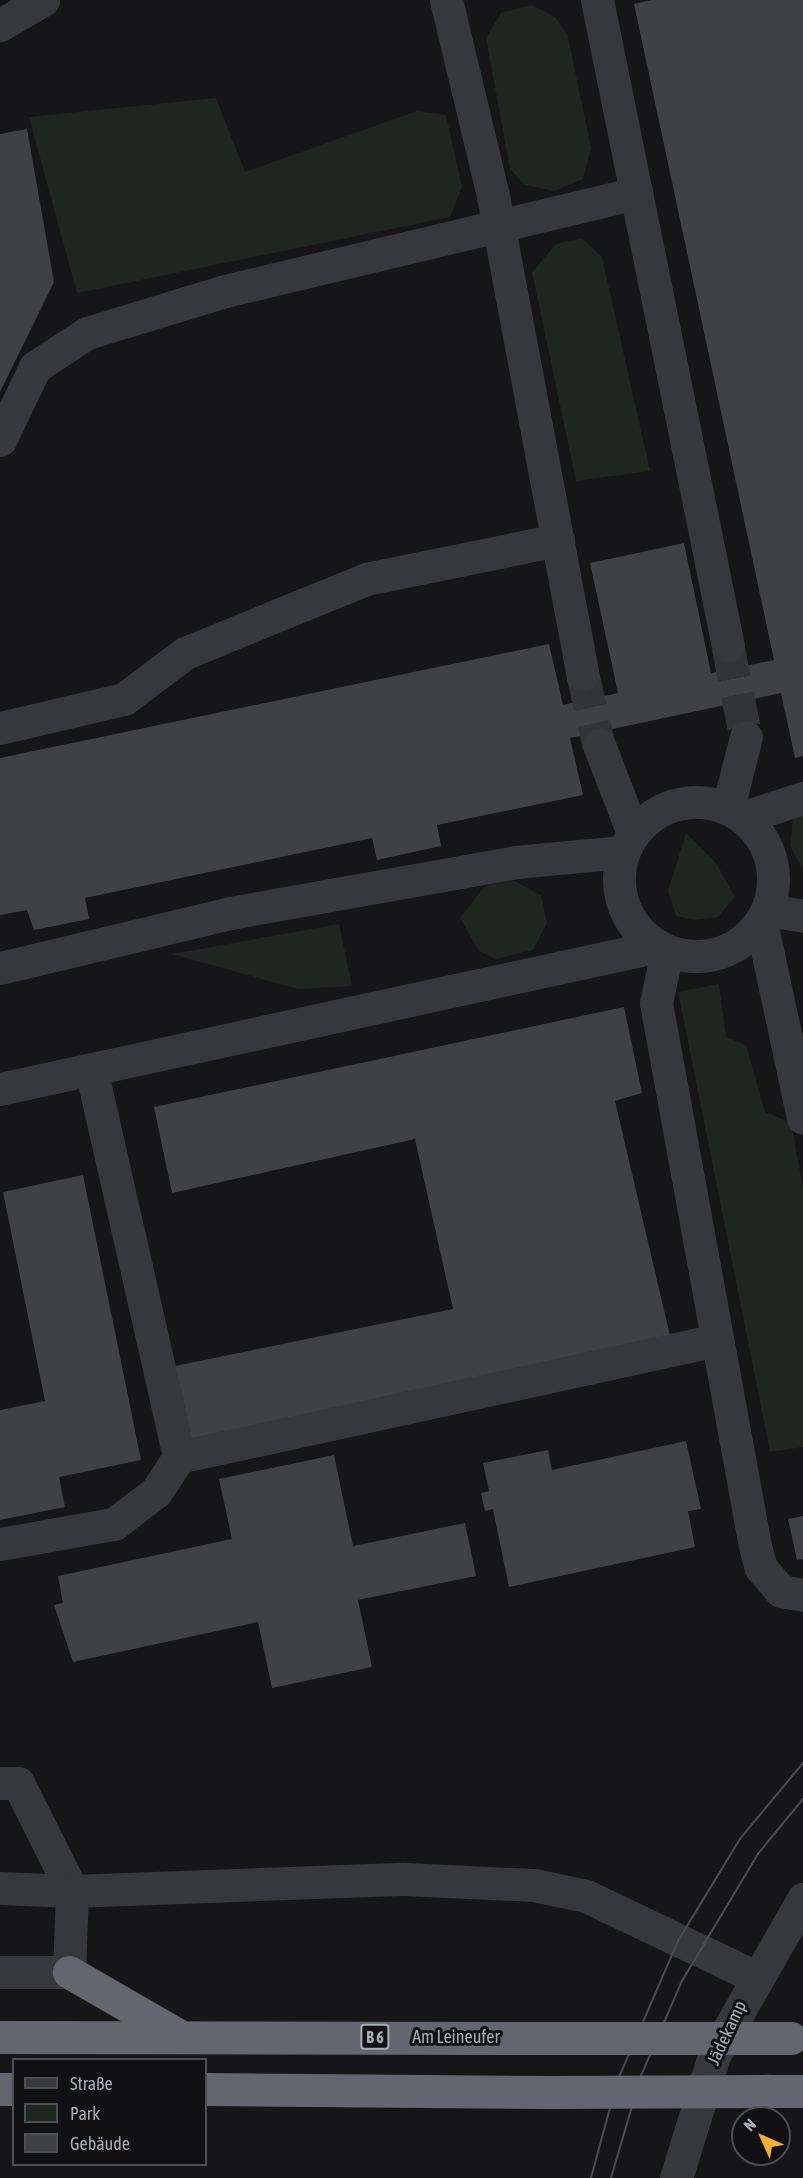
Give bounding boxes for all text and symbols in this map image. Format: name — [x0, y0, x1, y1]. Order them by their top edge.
street label: Jädekamp — [703, 1997, 751, 2069]
road number: B 6 — [360, 2024, 390, 2050]
street label: Am Leineufer — [412, 2026, 500, 2048]
legend — [12, 2058, 207, 2166]
text: Straße — [70, 2073, 113, 2094]
text: Park — [70, 2103, 100, 2124]
north arrow — [731, 2106, 791, 2166]
text: N — [740, 2115, 759, 2134]
text: Gebäude — [70, 2133, 130, 2154]

